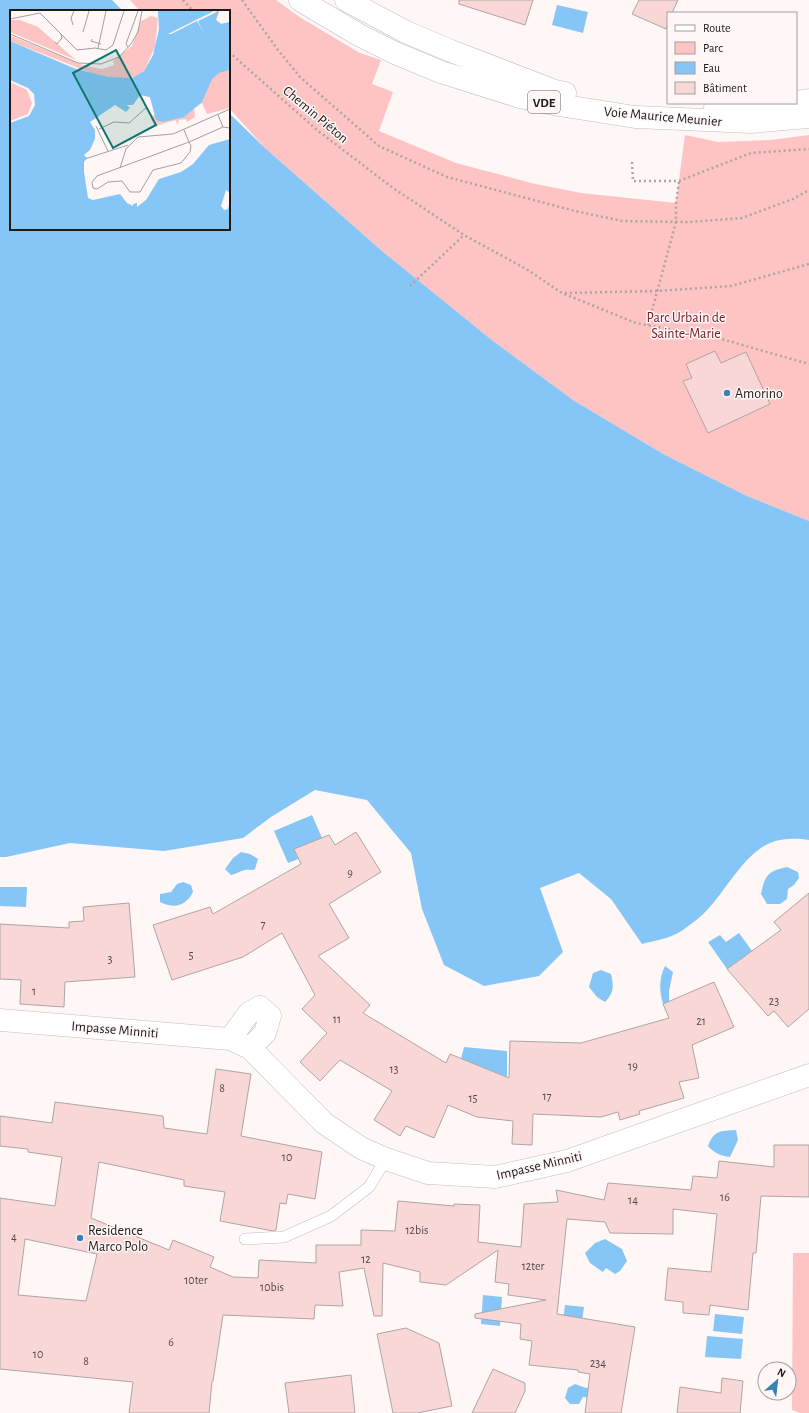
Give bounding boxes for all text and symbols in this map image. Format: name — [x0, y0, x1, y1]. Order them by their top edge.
inset map — [10, 10, 230, 230]
legend — [667, 12, 797, 104]
text: Route — [703, 22, 730, 34]
text: Parc — [703, 42, 723, 54]
text: Eau — [703, 62, 720, 74]
text: Bâtiment — [703, 82, 747, 94]
street label: Chemin Piéton — [280, 84, 351, 146]
road number: VDE — [528, 91, 560, 113]
street label: Voie Maurice Meunier — [603, 105, 723, 129]
park label: Parc Urbain de Sainte-Marie — [647, 311, 725, 341]
place label: Amorino — [735, 387, 783, 401]
marker: Amorino — [722, 388, 732, 398]
house number: 9 — [347, 867, 353, 879]
house number: 7 — [260, 918, 266, 930]
house number: 5 — [188, 949, 194, 961]
house number: 3 — [108, 953, 113, 965]
house number: 1 — [32, 985, 36, 997]
house number: 23 — [769, 995, 779, 1007]
house number: 11 — [333, 1013, 341, 1025]
house number: 21 — [696, 1015, 706, 1027]
street label: Impasse Minniti — [71, 1019, 159, 1041]
house number: 19 — [628, 1060, 638, 1072]
house number: 13 — [389, 1063, 399, 1075]
house number: 8 — [219, 1082, 225, 1094]
house number: 17 — [542, 1090, 552, 1102]
house number: 15 — [468, 1092, 478, 1104]
street label: Impasse Minniti — [495, 1149, 583, 1183]
house number: 10 — [282, 1151, 292, 1163]
house number: 16 — [720, 1191, 730, 1203]
house number: 14 — [628, 1194, 638, 1206]
place label: Residence Marco Polo — [88, 1224, 148, 1254]
house number: 12bis — [405, 1224, 429, 1236]
house number: 4 — [11, 1231, 17, 1243]
marker: Residence Marco Polo — [75, 1233, 85, 1243]
house number: 12 — [361, 1253, 371, 1265]
house number: 12ter — [522, 1260, 544, 1272]
house number: 10ter — [184, 1274, 208, 1286]
house number: 10bis — [260, 1281, 284, 1293]
house number: 6 — [168, 1336, 174, 1348]
house number: 10 — [33, 1348, 43, 1360]
house number: 8 — [83, 1355, 89, 1367]
house number: 234 — [590, 1357, 606, 1369]
north arrow — [757, 1361, 797, 1401]
text: N — [775, 1366, 787, 1379]

